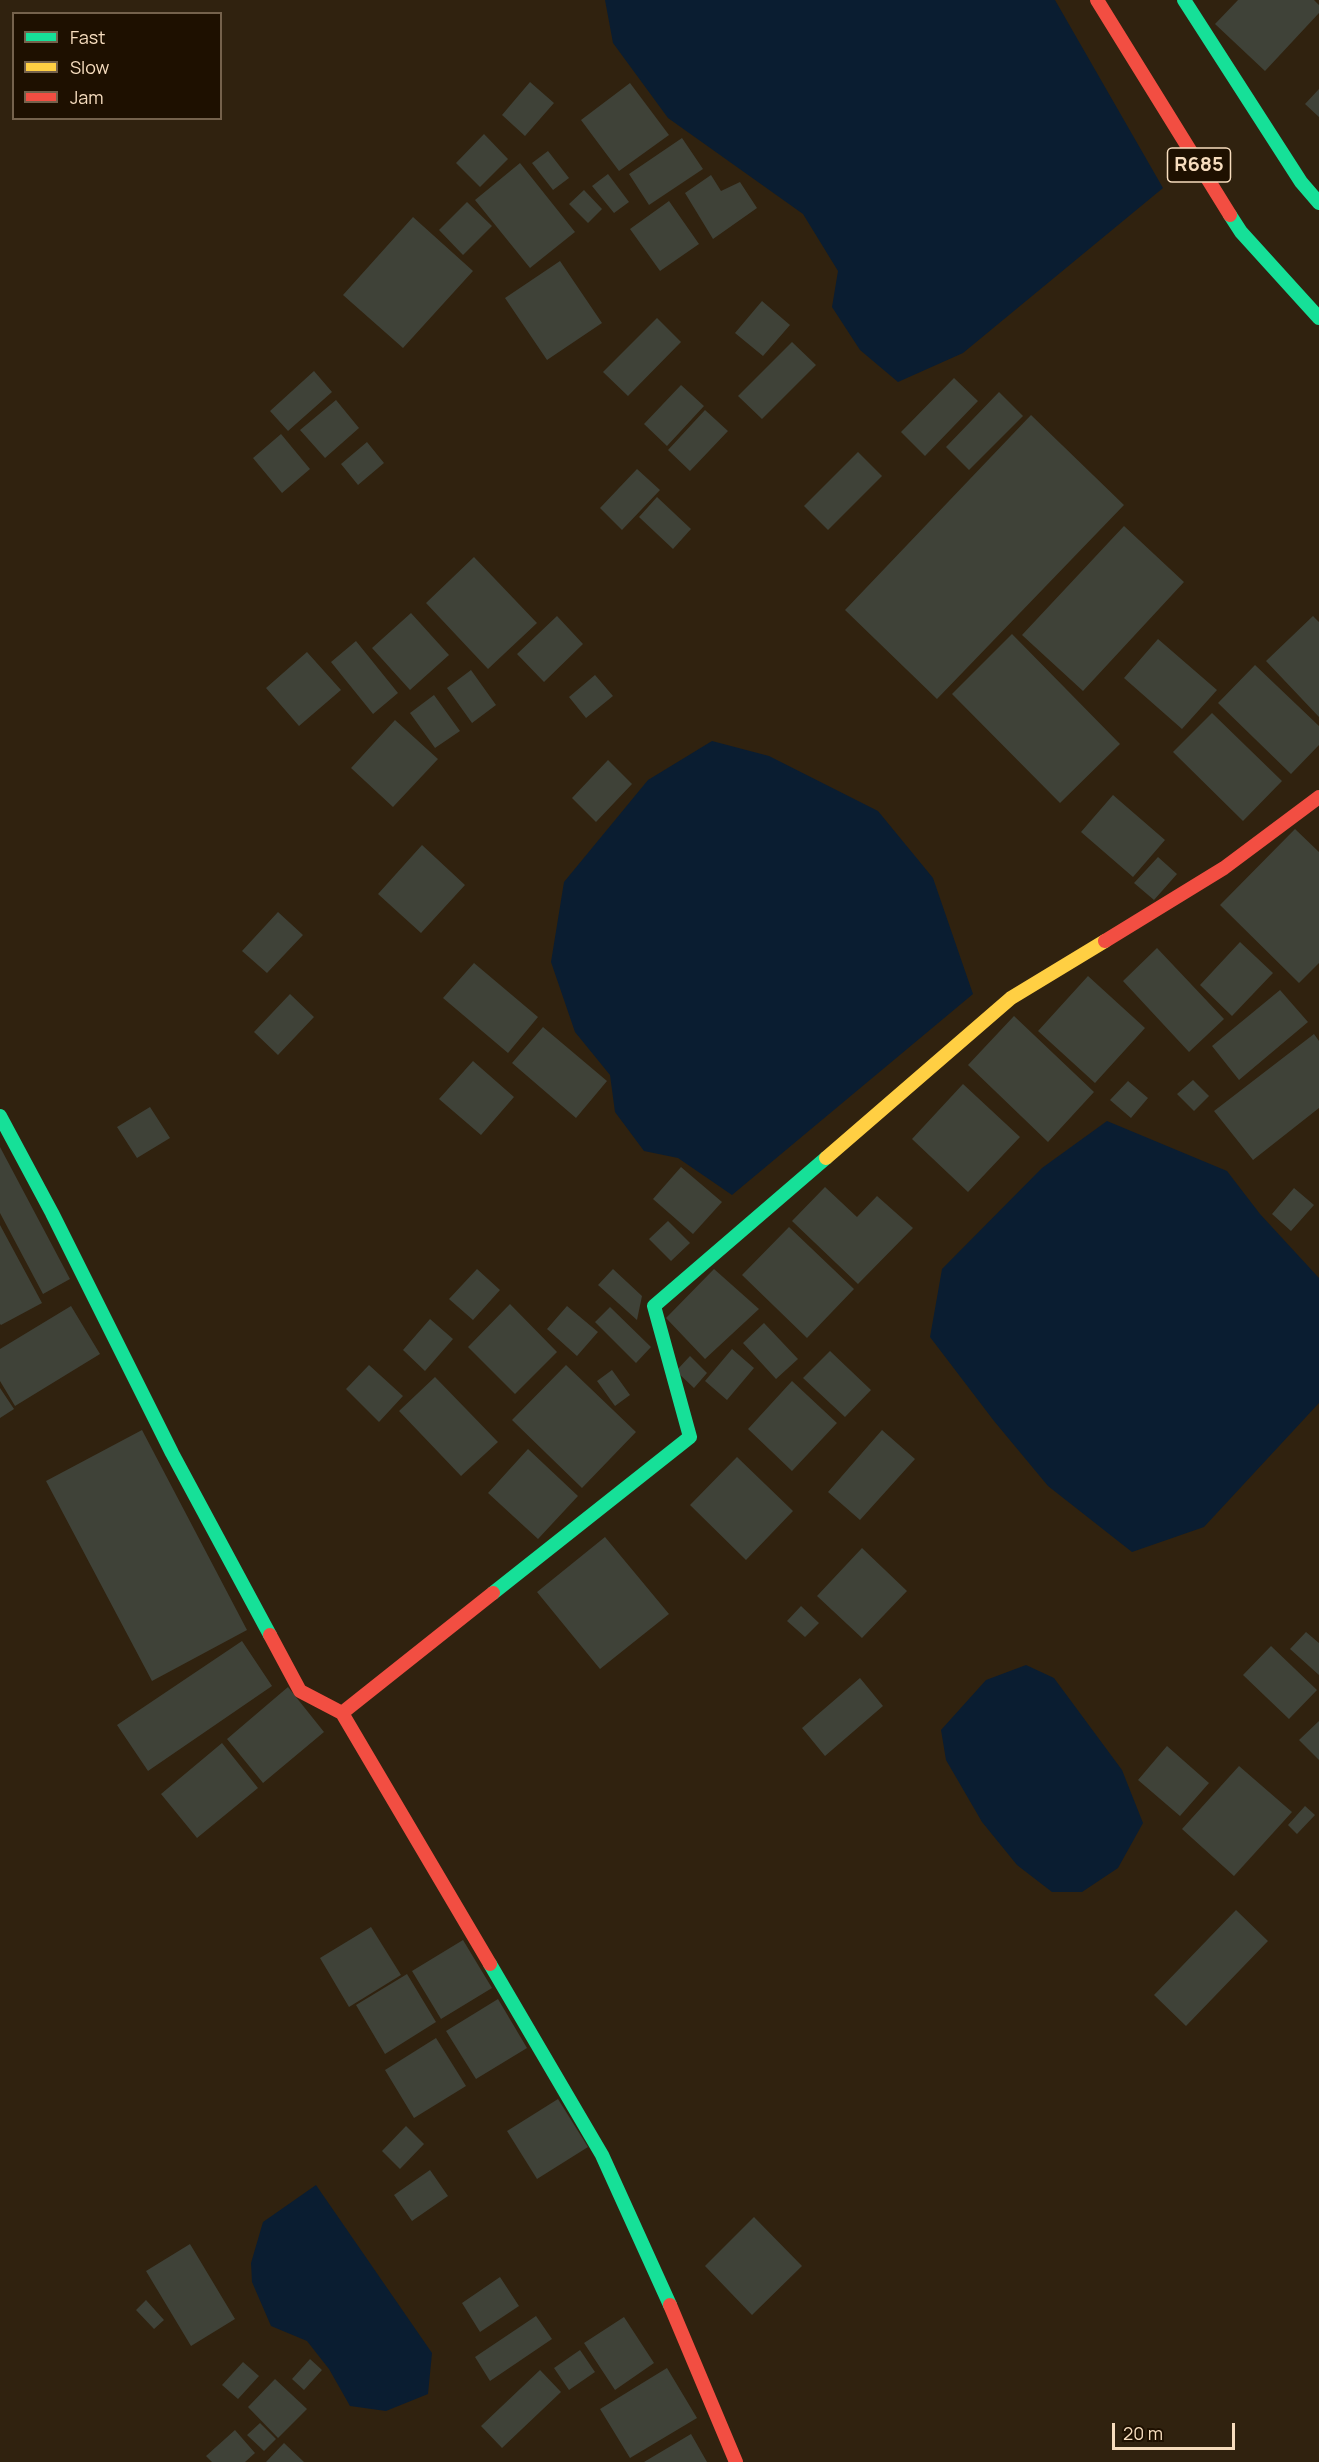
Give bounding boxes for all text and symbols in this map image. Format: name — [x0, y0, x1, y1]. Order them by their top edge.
legend — [12, 12, 222, 120]
text: Fast — [70, 25, 105, 49]
text: Slow — [70, 55, 109, 79]
text: Jam — [70, 85, 104, 109]
road number: R685 — [1168, 148, 1230, 182]
scale bar — [1115, 2411, 1238, 2449]
text: 20 m — [1123, 2421, 1163, 2445]

